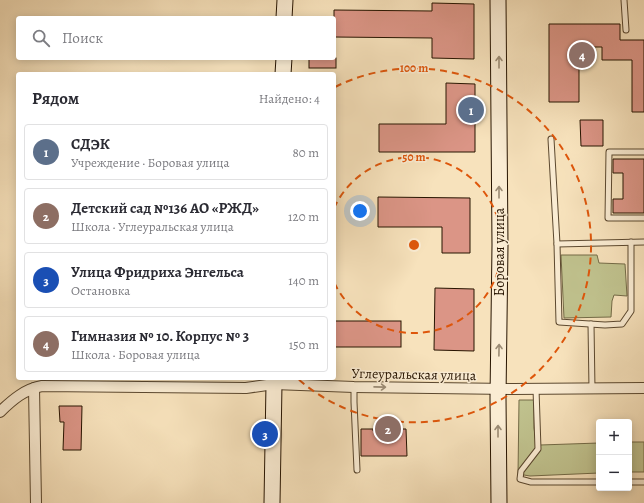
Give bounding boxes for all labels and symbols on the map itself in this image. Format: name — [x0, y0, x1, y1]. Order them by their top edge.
pin: 4 — [569, 40, 595, 70]
one-way arrow — [495, 56, 503, 69]
text: 100 m — [400, 60, 428, 76]
pin: 1 — [458, 95, 484, 125]
text: 50 m — [402, 149, 426, 165]
one-way arrow — [495, 186, 503, 199]
your location — [350, 201, 370, 221]
street label: Боровая улица — [490, 207, 509, 296]
centre of rings — [407, 238, 421, 252]
one-way arrow — [495, 344, 503, 357]
street label: Углеуральская улица — [351, 364, 477, 385]
one-way arrow — [373, 384, 386, 391]
pin: 2 — [375, 414, 401, 444]
pin: 3 — [252, 419, 278, 449]
one-way arrow — [494, 425, 502, 438]

